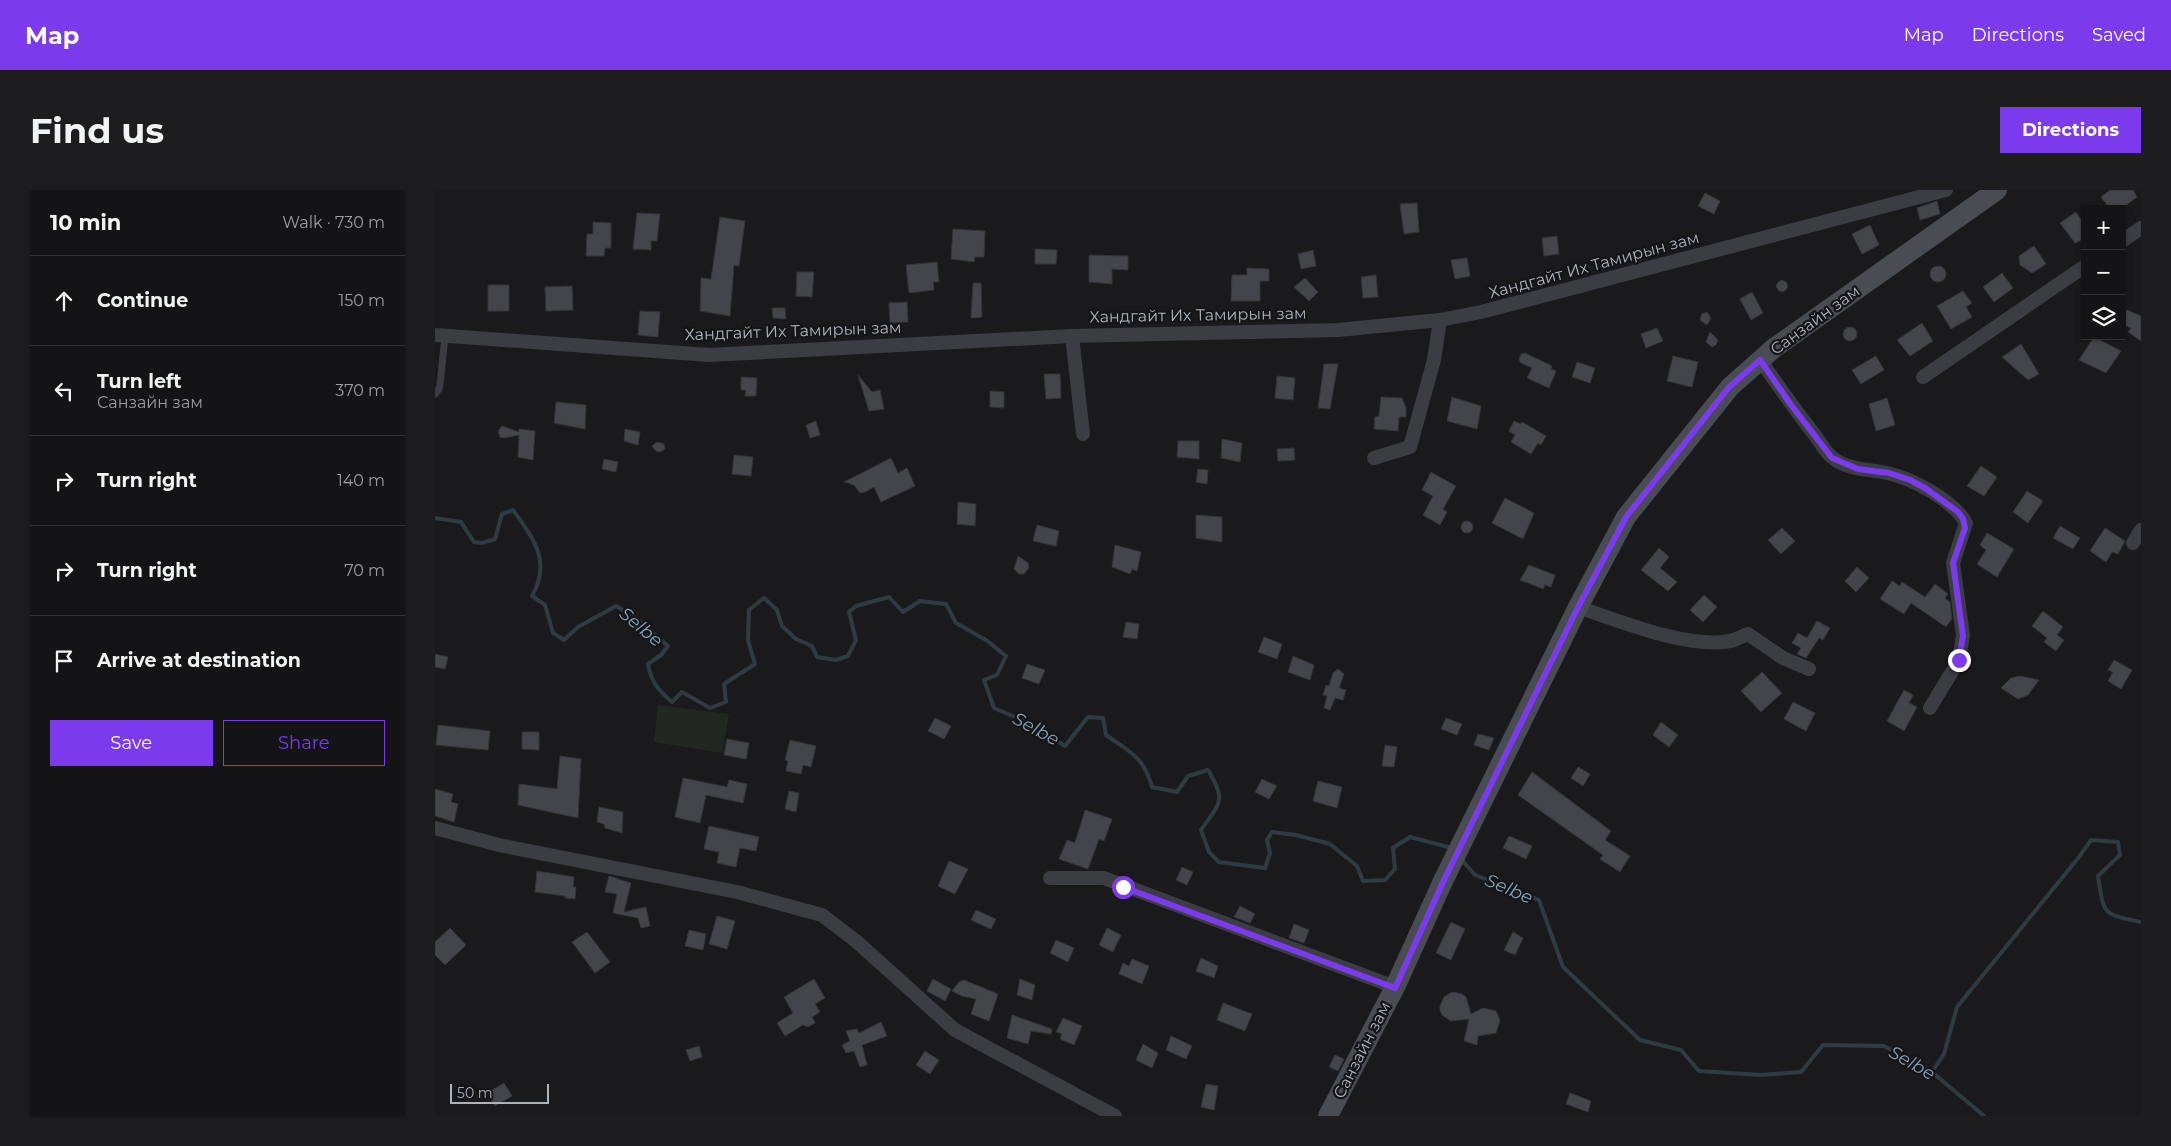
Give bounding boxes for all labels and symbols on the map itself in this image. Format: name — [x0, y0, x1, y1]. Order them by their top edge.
street label: Хандгайт Их Тамирын зам — [1487, 228, 1701, 302]
street label: Санзайн зам — [1767, 281, 1863, 359]
street label: Хандгайт Их Тамирын зам — [1089, 304, 1307, 326]
street label: Хандгайт Их Тамирын зам — [684, 318, 902, 344]
water label: Selbe — [615, 603, 667, 652]
route end — [1948, 649, 1971, 672]
water label: Selbe — [1009, 708, 1063, 750]
water label: Selbe — [1482, 869, 1536, 909]
route start — [1112, 876, 1135, 899]
street label: Санзайн зам — [1330, 999, 1394, 1101]
water label: Selbe — [1885, 1041, 1939, 1085]
scale bar — [450, 1081, 549, 1104]

